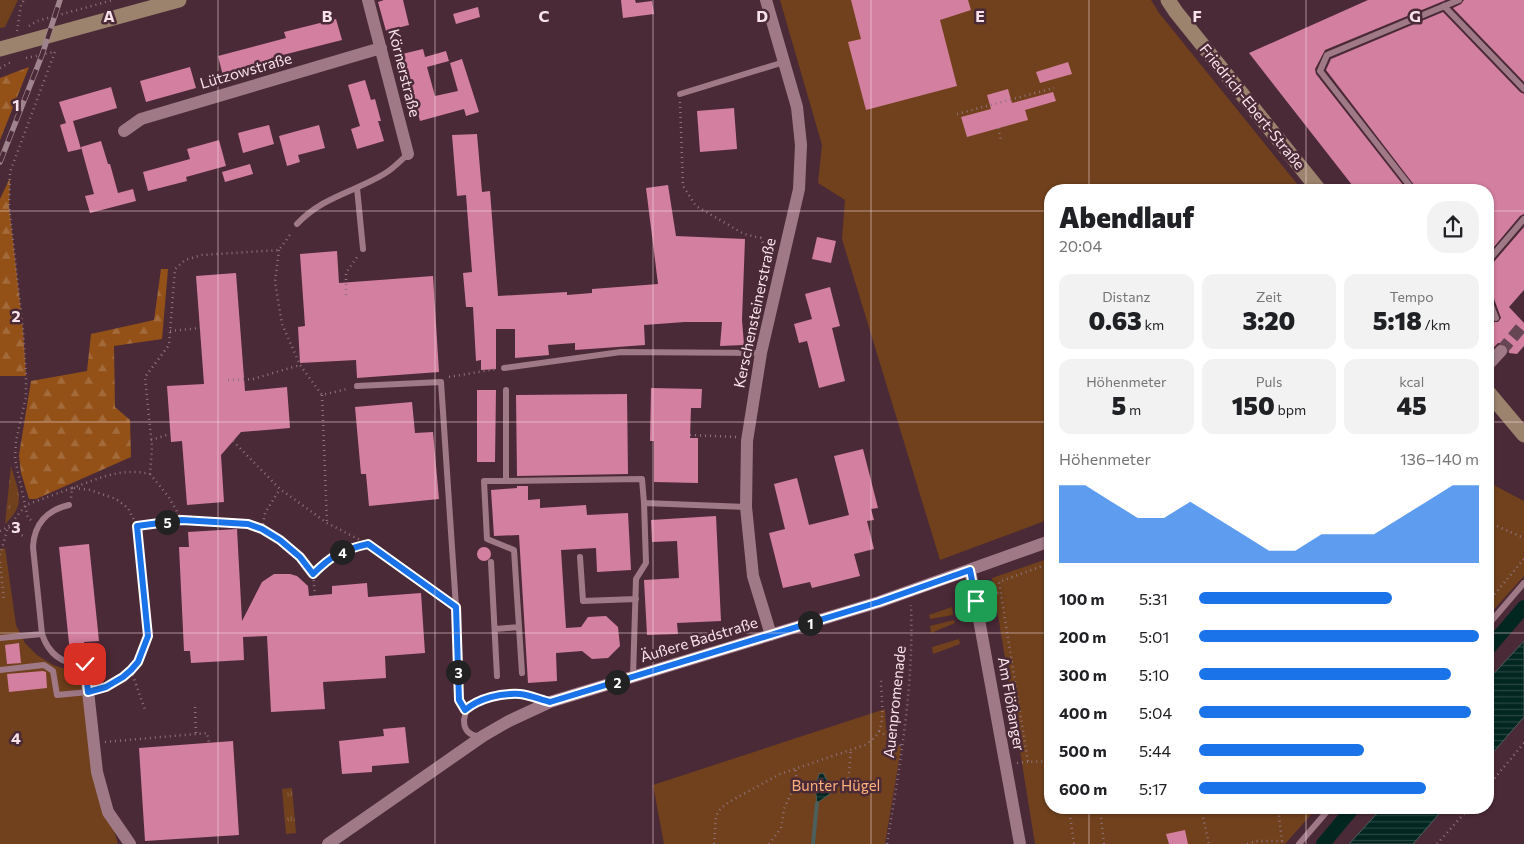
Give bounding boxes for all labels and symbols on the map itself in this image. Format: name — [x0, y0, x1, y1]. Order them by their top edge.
text: A — [103, 6, 115, 25]
text: B — [322, 6, 333, 25]
text: C — [539, 6, 550, 25]
text: D — [756, 6, 768, 25]
text: E — [975, 6, 985, 25]
text: F — [1192, 6, 1202, 25]
text: G — [1409, 6, 1421, 25]
street label: Körnerstraße — [385, 27, 425, 119]
street label: Friedrich-Ebert-Straße — [1196, 40, 1309, 173]
street label: Lützowstraße — [198, 48, 294, 92]
text: 1 — [12, 95, 20, 114]
street label: Kerschensteinerstraße — [729, 236, 779, 389]
text: 2 — [11, 306, 21, 325]
pin: 5 — [154, 510, 180, 534]
text: 3 — [11, 517, 21, 536]
pin: 4 — [330, 540, 354, 564]
pin — [955, 580, 997, 622]
pin: 1 — [798, 610, 822, 636]
street label: Äußere Badstraße — [638, 613, 760, 665]
pin — [64, 643, 106, 685]
street label: Auenpromenade — [879, 645, 909, 759]
street label: Am Flößanger — [995, 655, 1029, 752]
pin: 3 — [446, 660, 470, 684]
pin: 2 — [604, 670, 630, 694]
text: 4 — [11, 728, 21, 747]
park label: Bunter Hügel — [792, 776, 880, 794]

